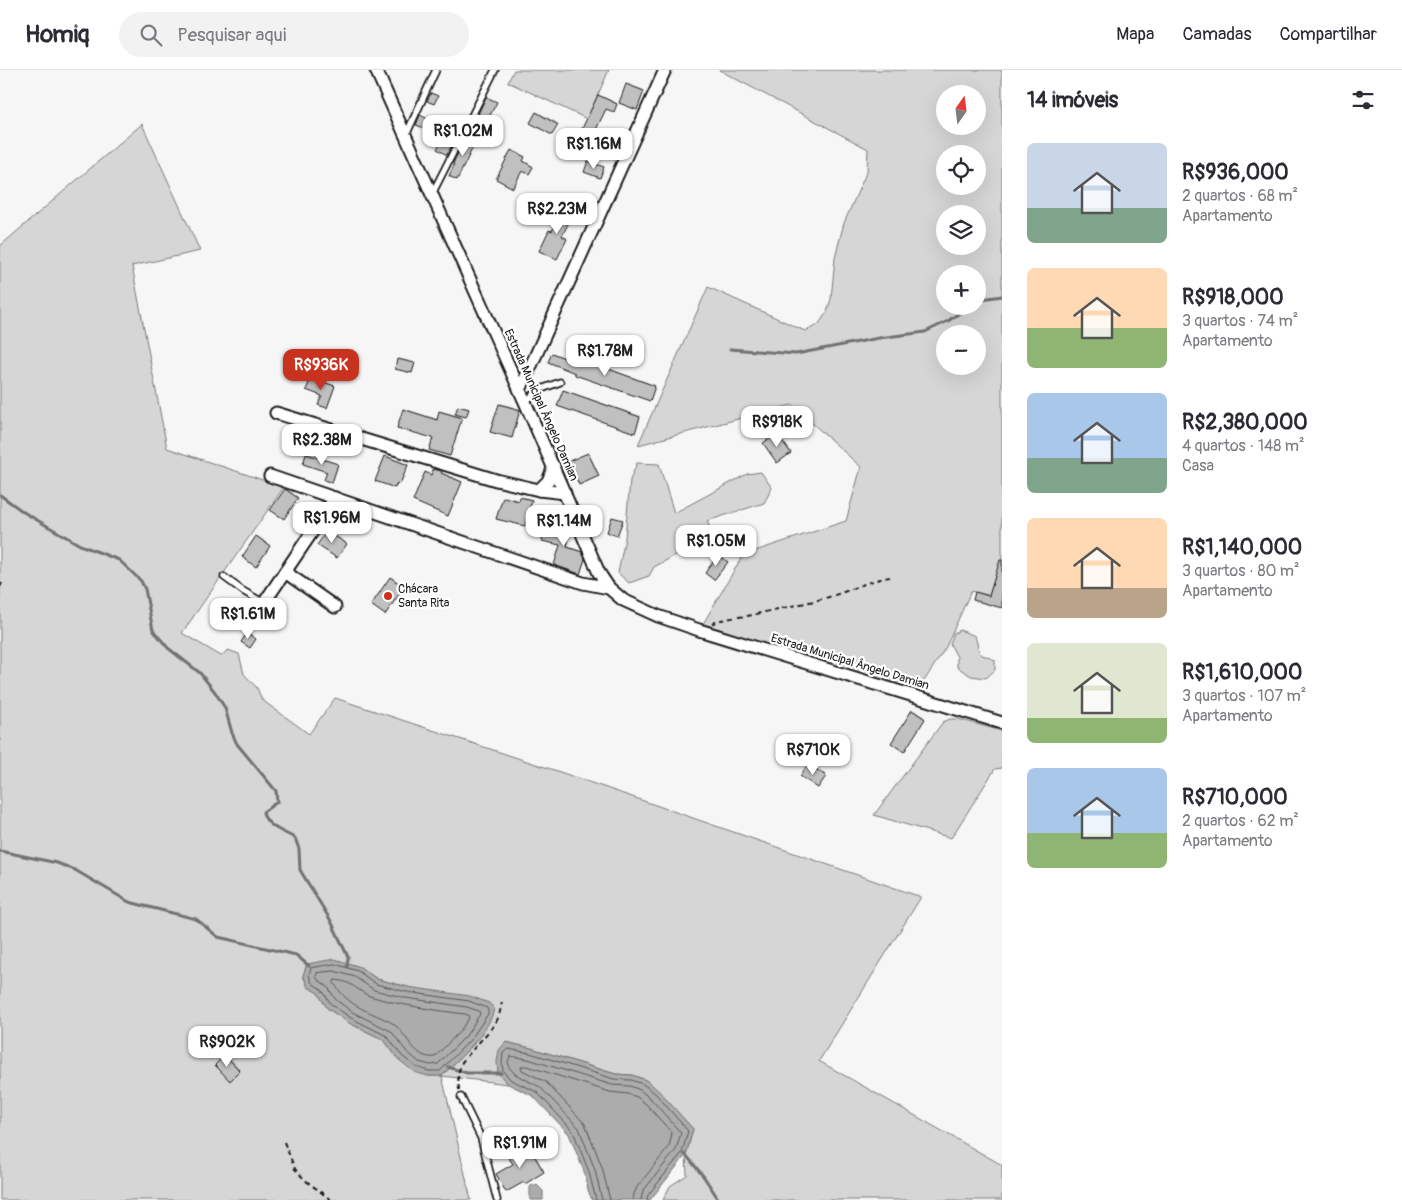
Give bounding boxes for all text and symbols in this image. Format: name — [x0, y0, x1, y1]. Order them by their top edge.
search box — [119, 12, 469, 57]
text: Homiq — [25, 20, 89, 49]
icon: search — [137, 21, 165, 49]
text: Pesquisar aqui — [177, 23, 286, 47]
text: Mapa — [1116, 23, 1154, 46]
text: Camadas — [1182, 23, 1252, 46]
text: Compartilhar — [1280, 23, 1377, 46]
north arrow — [936, 85, 986, 135]
map controls — [936, 85, 986, 375]
icon: filters — [1349, 86, 1377, 114]
text: 14 imóveis — [1027, 87, 1118, 114]
pin: R$1.02M — [417, 114, 509, 157]
text: R$1.02M — [433, 121, 493, 141]
pin: R$1.16M — [548, 128, 640, 170]
text: R$1.16M — [567, 134, 621, 154]
button: locate — [936, 145, 986, 195]
text: R$936,000 — [1182, 159, 1289, 186]
icon: home — [1067, 163, 1127, 223]
text: 2 quartos · 68 m² — [1182, 186, 1298, 206]
pin: R$2.23M — [511, 192, 603, 235]
text: R$2.23M — [527, 199, 587, 219]
button: layers — [936, 205, 986, 255]
text: Apartamento — [1182, 206, 1273, 226]
button: + — [936, 265, 986, 315]
text: R$918,000 — [1182, 284, 1284, 311]
icon: home — [1067, 288, 1127, 348]
text: 3 quartos · 74 m² — [1182, 311, 1298, 331]
button: − — [936, 325, 986, 375]
street label: Estrada Municipal Ângelo Damian — [501, 326, 582, 483]
text: Apartamento — [1182, 331, 1273, 351]
pin: R$1.78M — [559, 334, 651, 377]
text: R$1.78M — [577, 341, 633, 361]
pin: R$936K — [280, 348, 362, 391]
text: R$936K — [294, 355, 348, 375]
pin: R$918K — [736, 406, 818, 448]
text: R$2,380,000 — [1182, 409, 1308, 436]
text: R$918K — [752, 412, 802, 432]
icon: home — [1067, 413, 1127, 473]
pin: R$2.38M — [276, 424, 368, 466]
text: R$2.38M — [293, 430, 351, 450]
text: 4 quartos · 148 m² — [1182, 436, 1305, 456]
text: Casa — [1182, 456, 1214, 476]
pin: R$1.96M — [286, 502, 378, 544]
pin: R$1.14M — [518, 504, 610, 547]
text: R$1.96M — [304, 508, 360, 528]
text: R$1.14M — [537, 511, 591, 531]
pin: R$1.05M — [670, 524, 762, 567]
text: R$1.05M — [687, 531, 745, 551]
text: R$1,140,000 — [1182, 534, 1302, 561]
icon: home — [1067, 538, 1127, 598]
text: 3 quartos · 80 m² — [1182, 561, 1300, 581]
text: Apartamento — [1182, 581, 1273, 601]
place label: Chácara Santa Rita — [398, 582, 450, 611]
marker: Chácara Santa Rita — [382, 590, 394, 602]
pin: R$1.61M — [202, 598, 294, 640]
text: R$1.61M — [221, 604, 275, 624]
street label: Estrada Municipal Ângelo Damian — [769, 630, 931, 693]
text: R$1,610,000 — [1182, 659, 1302, 686]
icon: home — [1067, 663, 1127, 723]
text: 3 quartos · 107 m² — [1182, 686, 1306, 706]
text: Apartamento — [1182, 706, 1273, 726]
pin: R$710K — [772, 734, 854, 776]
text: R$710K — [786, 740, 840, 760]
text: R$710,000 — [1182, 784, 1288, 811]
icon: home — [1067, 788, 1127, 848]
text: 2 quartos · 62 m² — [1182, 811, 1299, 831]
text: Apartamento — [1182, 831, 1273, 851]
pin: R$902K — [186, 1026, 268, 1068]
text: R$902K — [199, 1032, 255, 1052]
pin: R$1.91M — [474, 1126, 566, 1169]
text: R$1.91M — [493, 1133, 547, 1153]

